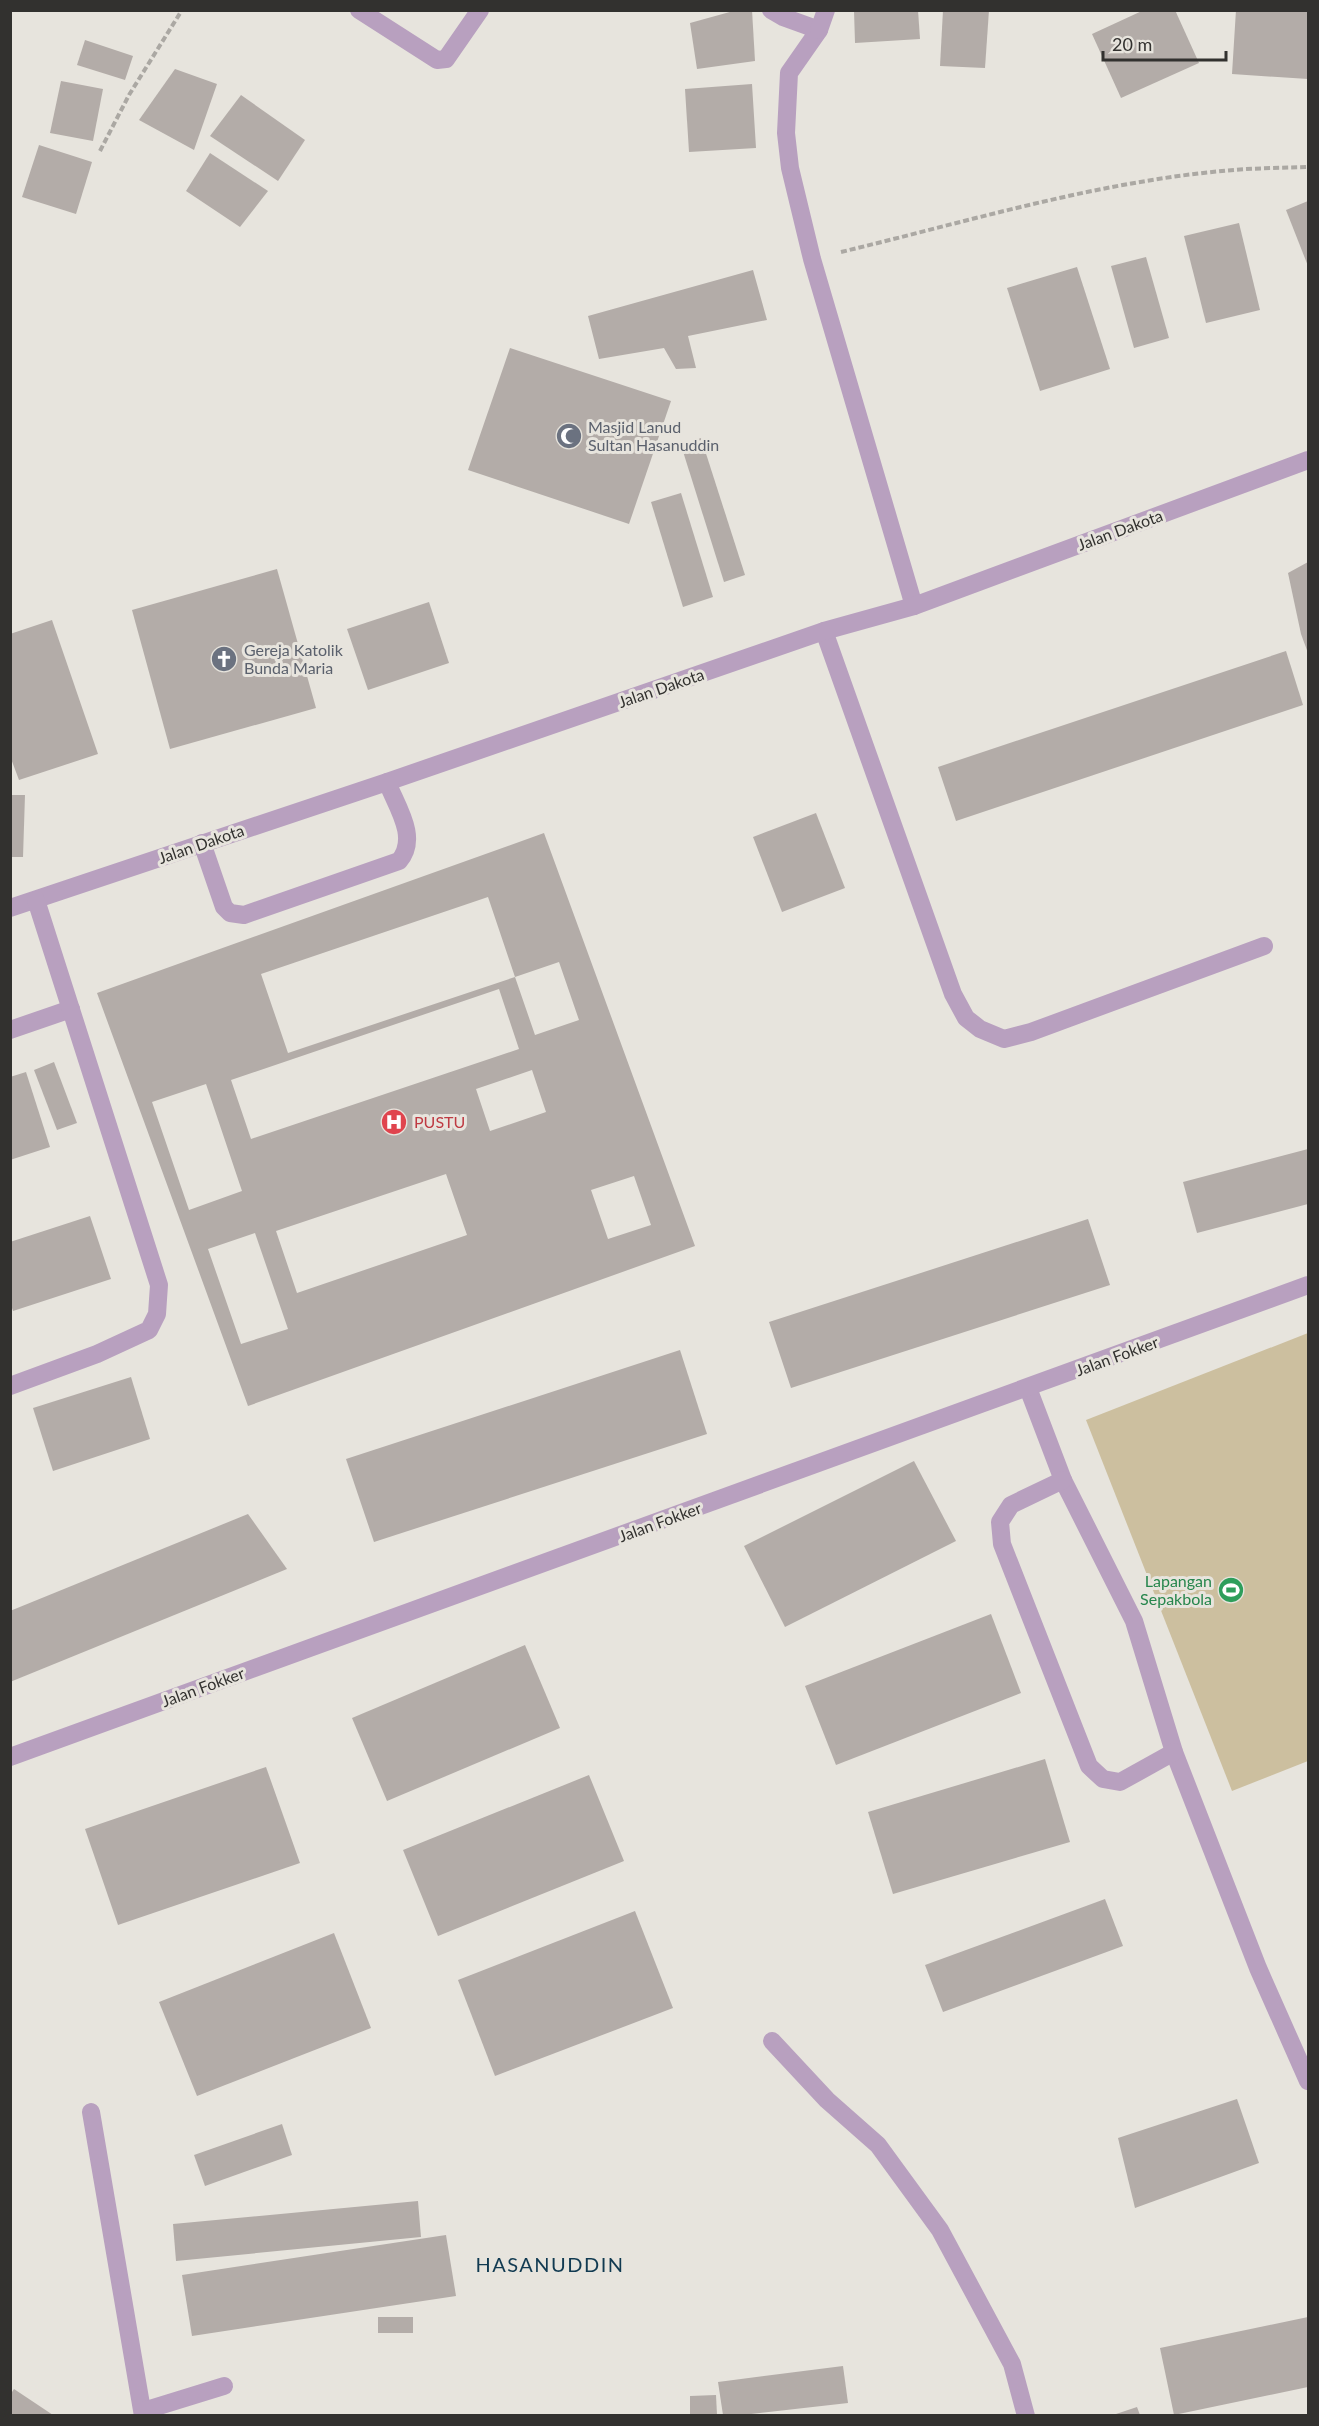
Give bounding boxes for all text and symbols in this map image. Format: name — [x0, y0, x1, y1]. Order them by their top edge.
scale bar — [1103, 24, 1226, 62]
text: 20 m — [1112, 33, 1152, 55]
place label: Masjid Lanud Sultan Hasanuddin — [588, 417, 719, 454]
mosque icon: Masjid Lanud Sultan Hasanuddin — [554, 421, 584, 451]
street label: Jalan Dakota — [1075, 505, 1165, 554]
place label: Gereja Katolik Bunda Maria — [244, 640, 344, 677]
church icon: Gereja Katolik Bunda Maria — [209, 644, 239, 674]
street label: Jalan Dakota — [616, 664, 706, 711]
street label: Jalan Dakota — [156, 820, 246, 867]
hospital icon: PUSTU — [379, 1107, 409, 1137]
place label: PUSTU — [414, 1112, 465, 1131]
street label: Jalan Fokker — [1073, 1332, 1161, 1379]
street label: Jalan Fokker — [616, 1498, 704, 1545]
place label: Lapangan Sepakbola — [1140, 1571, 1212, 1608]
sports icon: Lapangan Sepakbola — [1216, 1575, 1246, 1605]
street label: Jalan Fokker — [159, 1663, 247, 1710]
district label: HASANUDDIN — [475, 2252, 625, 2276]

